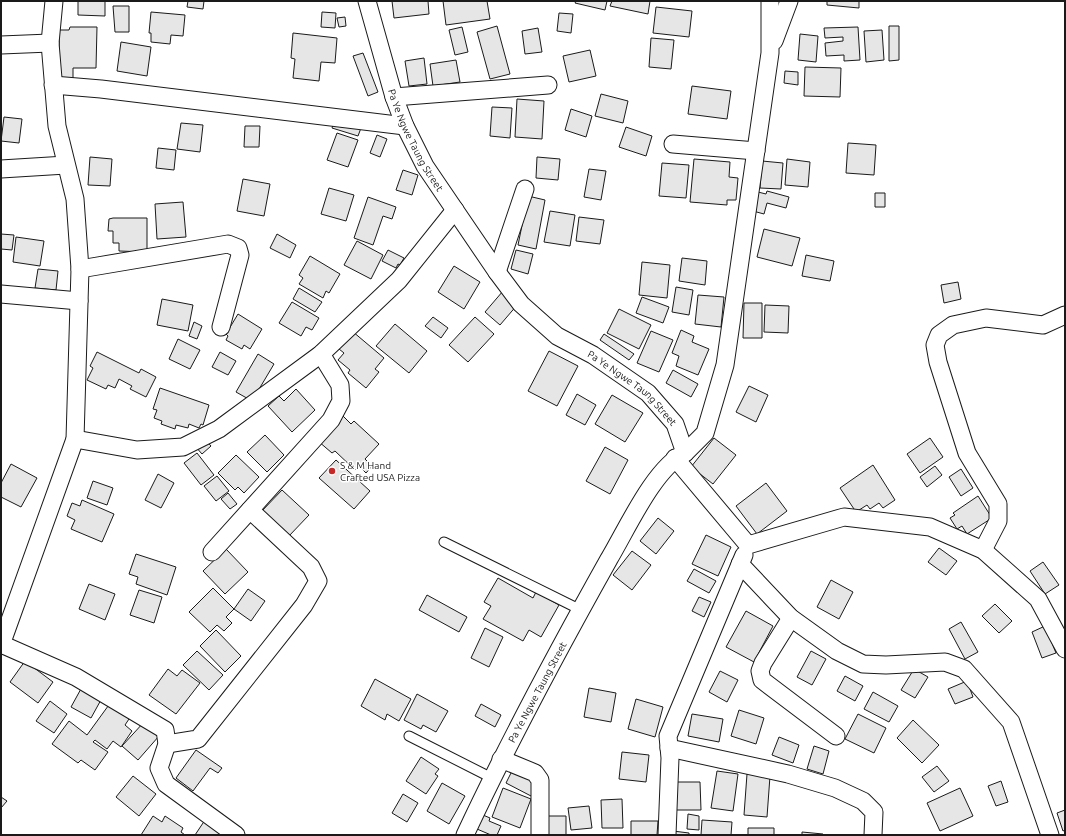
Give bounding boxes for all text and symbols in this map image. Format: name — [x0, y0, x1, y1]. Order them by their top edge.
street label: Pa Ye Ngwe Taung Street — [386, 88, 445, 193]
street label: Pa Ye Ngwe Taung Street — [586, 348, 679, 428]
place label: S & M Hand Crafted USA Pizza — [340, 460, 420, 483]
marker: S & M Hand Crafted USA Pizza — [327, 466, 337, 476]
street label: Pa Ye Ngwe Taung Street — [506, 640, 569, 745]

